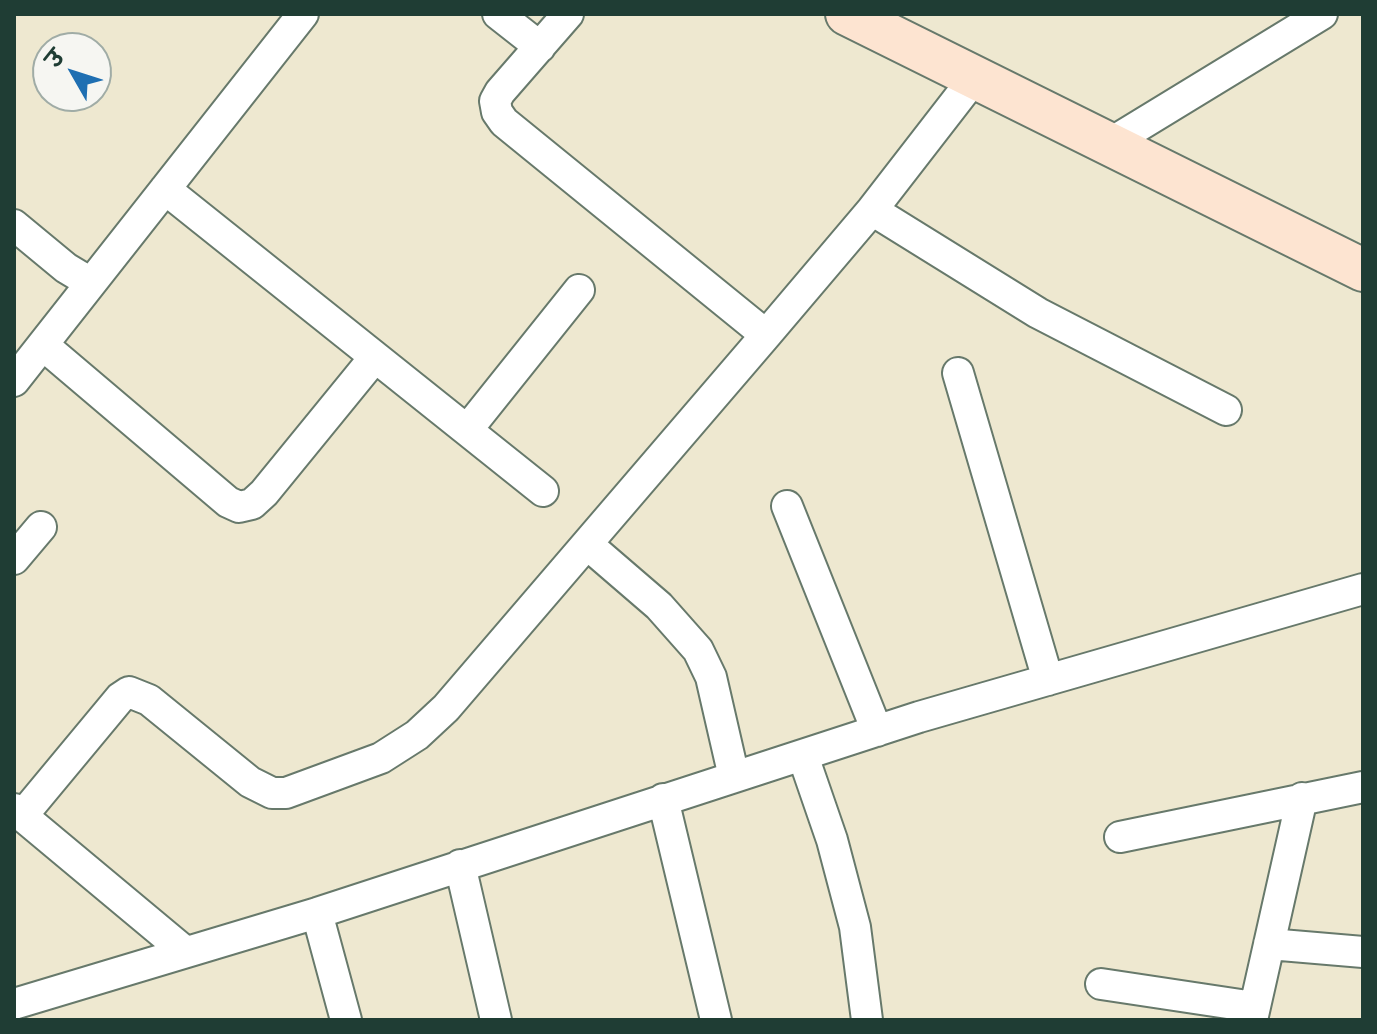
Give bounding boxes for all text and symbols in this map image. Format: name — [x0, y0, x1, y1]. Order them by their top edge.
north arrow — [32, 32, 112, 112]
text: उ — [39, 43, 71, 73]

